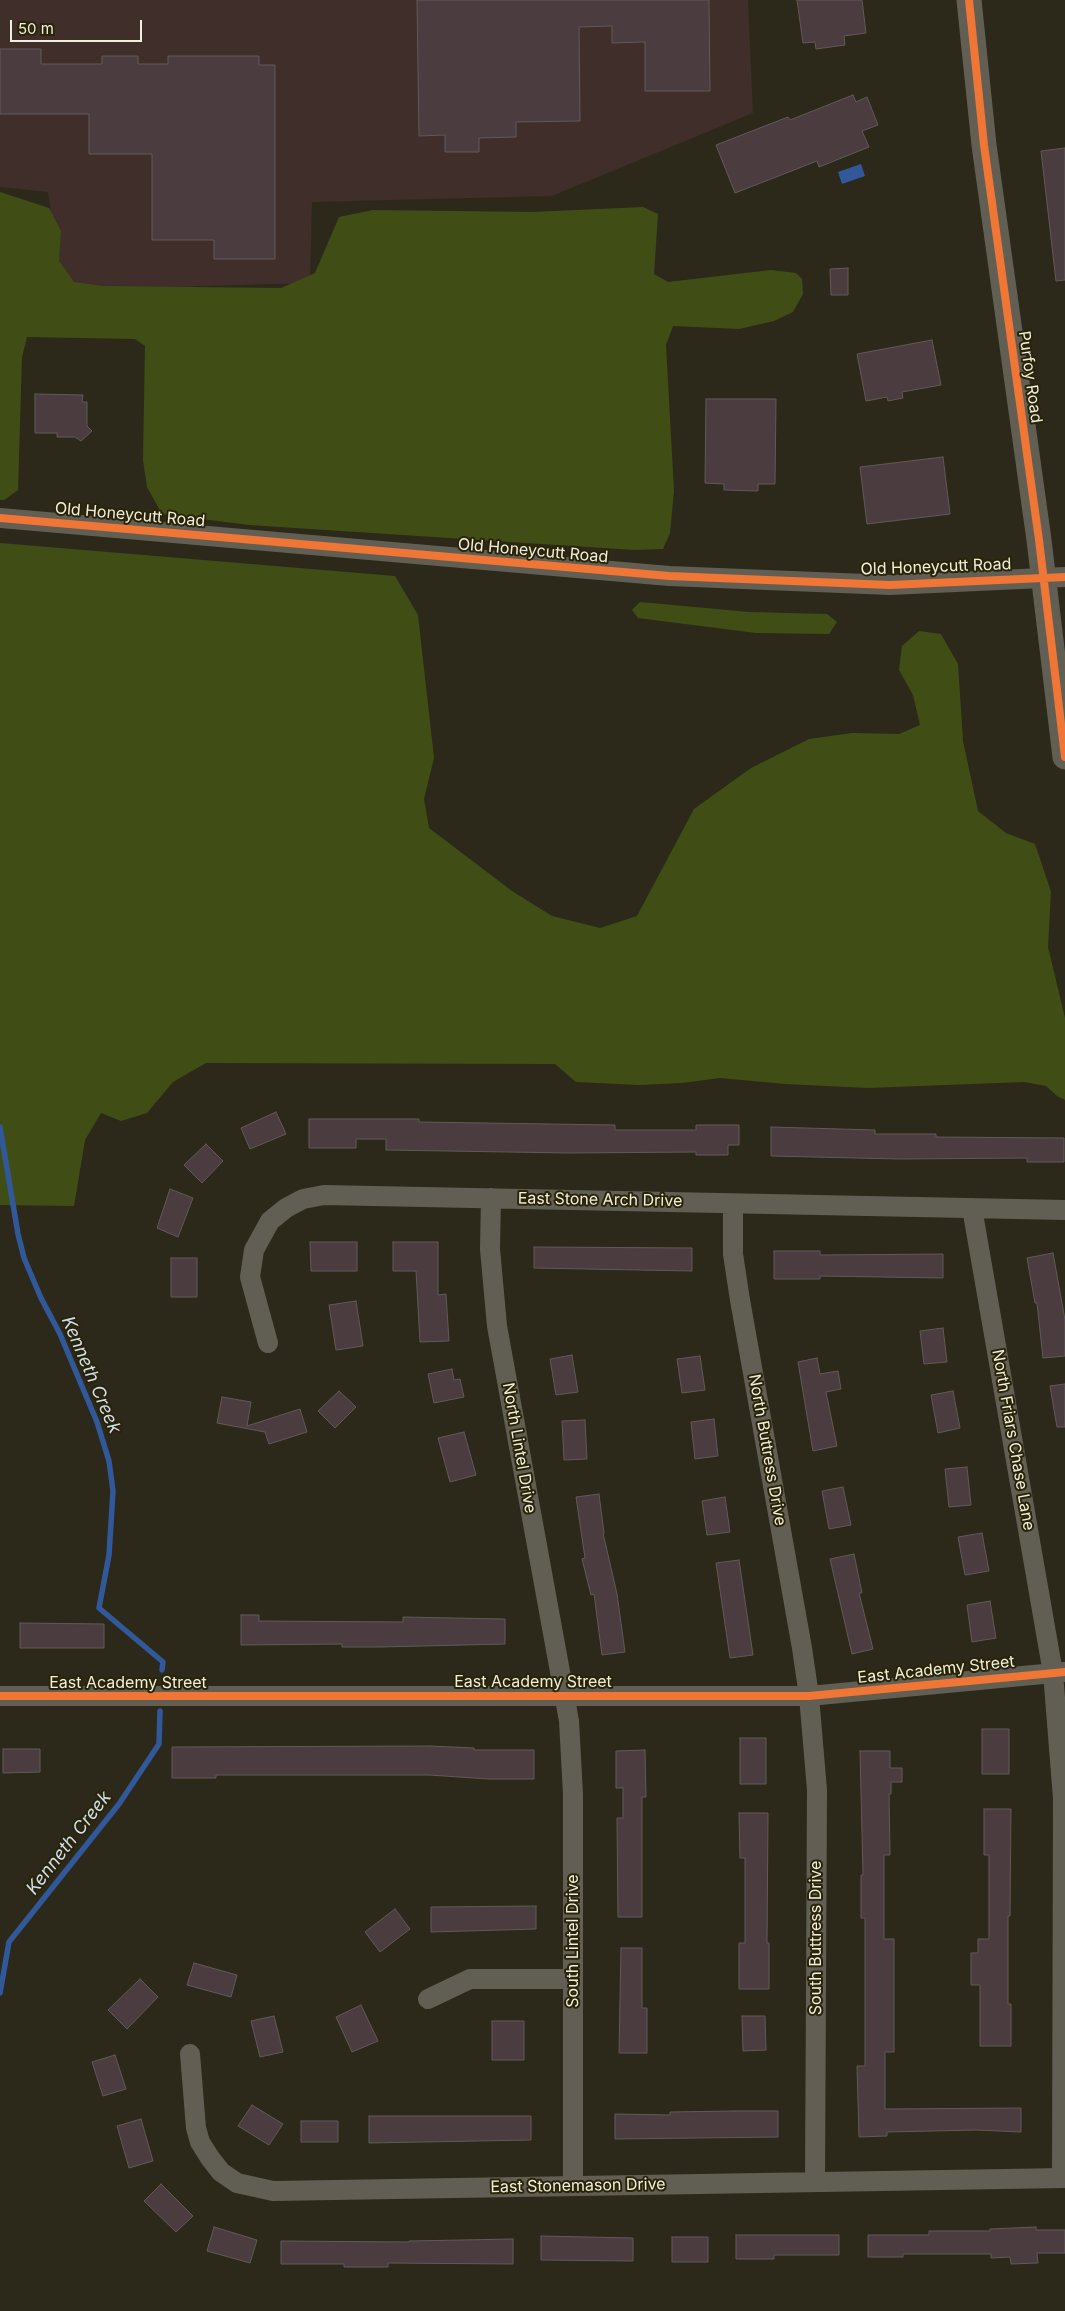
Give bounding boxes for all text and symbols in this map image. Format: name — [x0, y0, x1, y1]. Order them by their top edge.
scale bar — [12, 10, 145, 42]
text: 50 m — [18, 19, 54, 38]
street label: Purfoy Road — [1014, 330, 1046, 424]
street label: Old Honeycutt Road — [54, 499, 206, 531]
street label: Old Honeycutt Road — [457, 535, 609, 567]
street label: Old Honeycutt Road — [860, 555, 1012, 579]
street label: East Stone Arch Drive — [518, 1189, 682, 1211]
water label: Kenneth Creek — [57, 1313, 125, 1437]
street label: North Friars Chase Lane — [988, 1348, 1038, 1532]
street label: North Buttress Drive — [744, 1373, 790, 1527]
street label: North Lintel Drive — [498, 1381, 540, 1515]
street label: East Academy Street — [857, 1652, 1015, 1688]
street label: East Academy Street — [454, 1672, 612, 1692]
street label: East Academy Street — [49, 1673, 207, 1693]
water label: Kenneth Creek — [22, 1787, 116, 1899]
street label: South Buttress Drive — [806, 1861, 826, 2015]
street label: South Lintel Drive — [563, 1874, 583, 2008]
street label: East Stonemason Drive — [490, 2175, 666, 2197]

